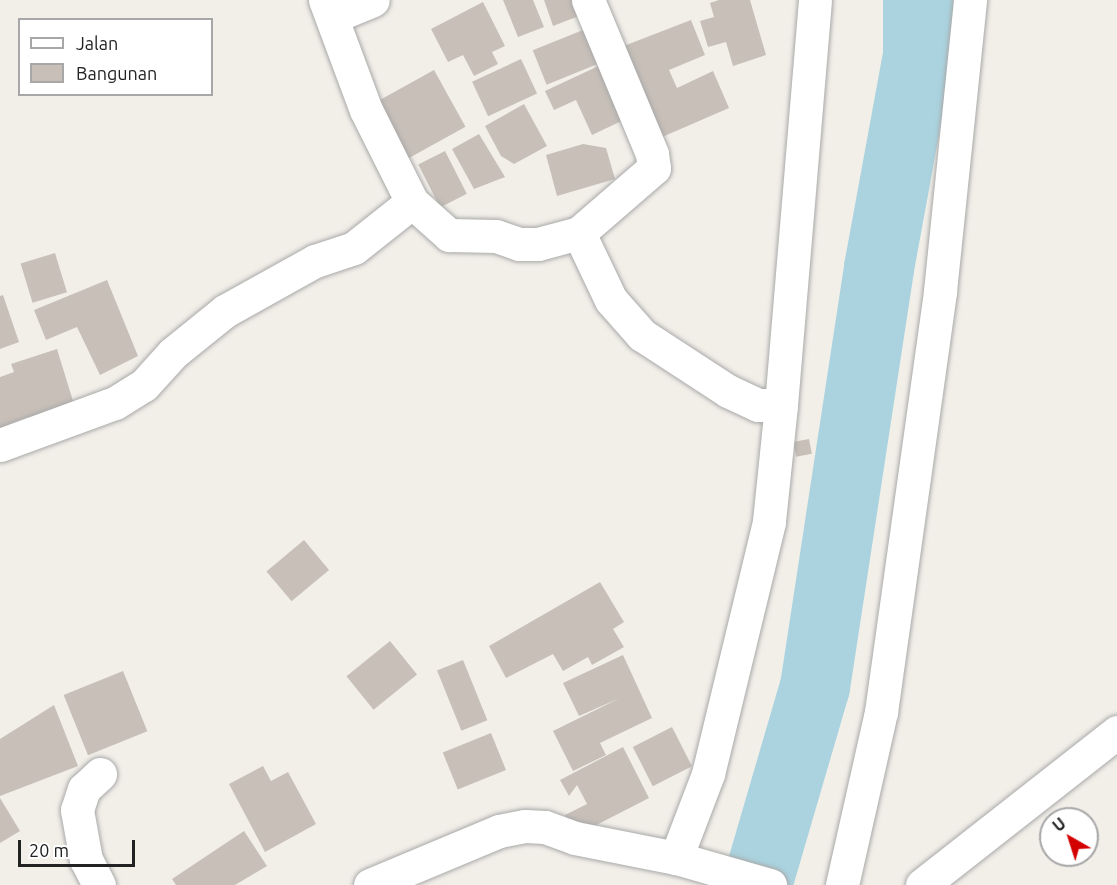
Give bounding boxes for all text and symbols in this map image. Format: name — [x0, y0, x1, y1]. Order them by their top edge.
legend — [18, 18, 213, 96]
text: Jalan — [76, 33, 118, 53]
text: Bangunan — [76, 63, 157, 83]
north arrow — [1039, 807, 1099, 867]
text: U — [1049, 814, 1069, 835]
scale bar — [21, 828, 138, 866]
text: 20 m — [29, 840, 69, 860]

